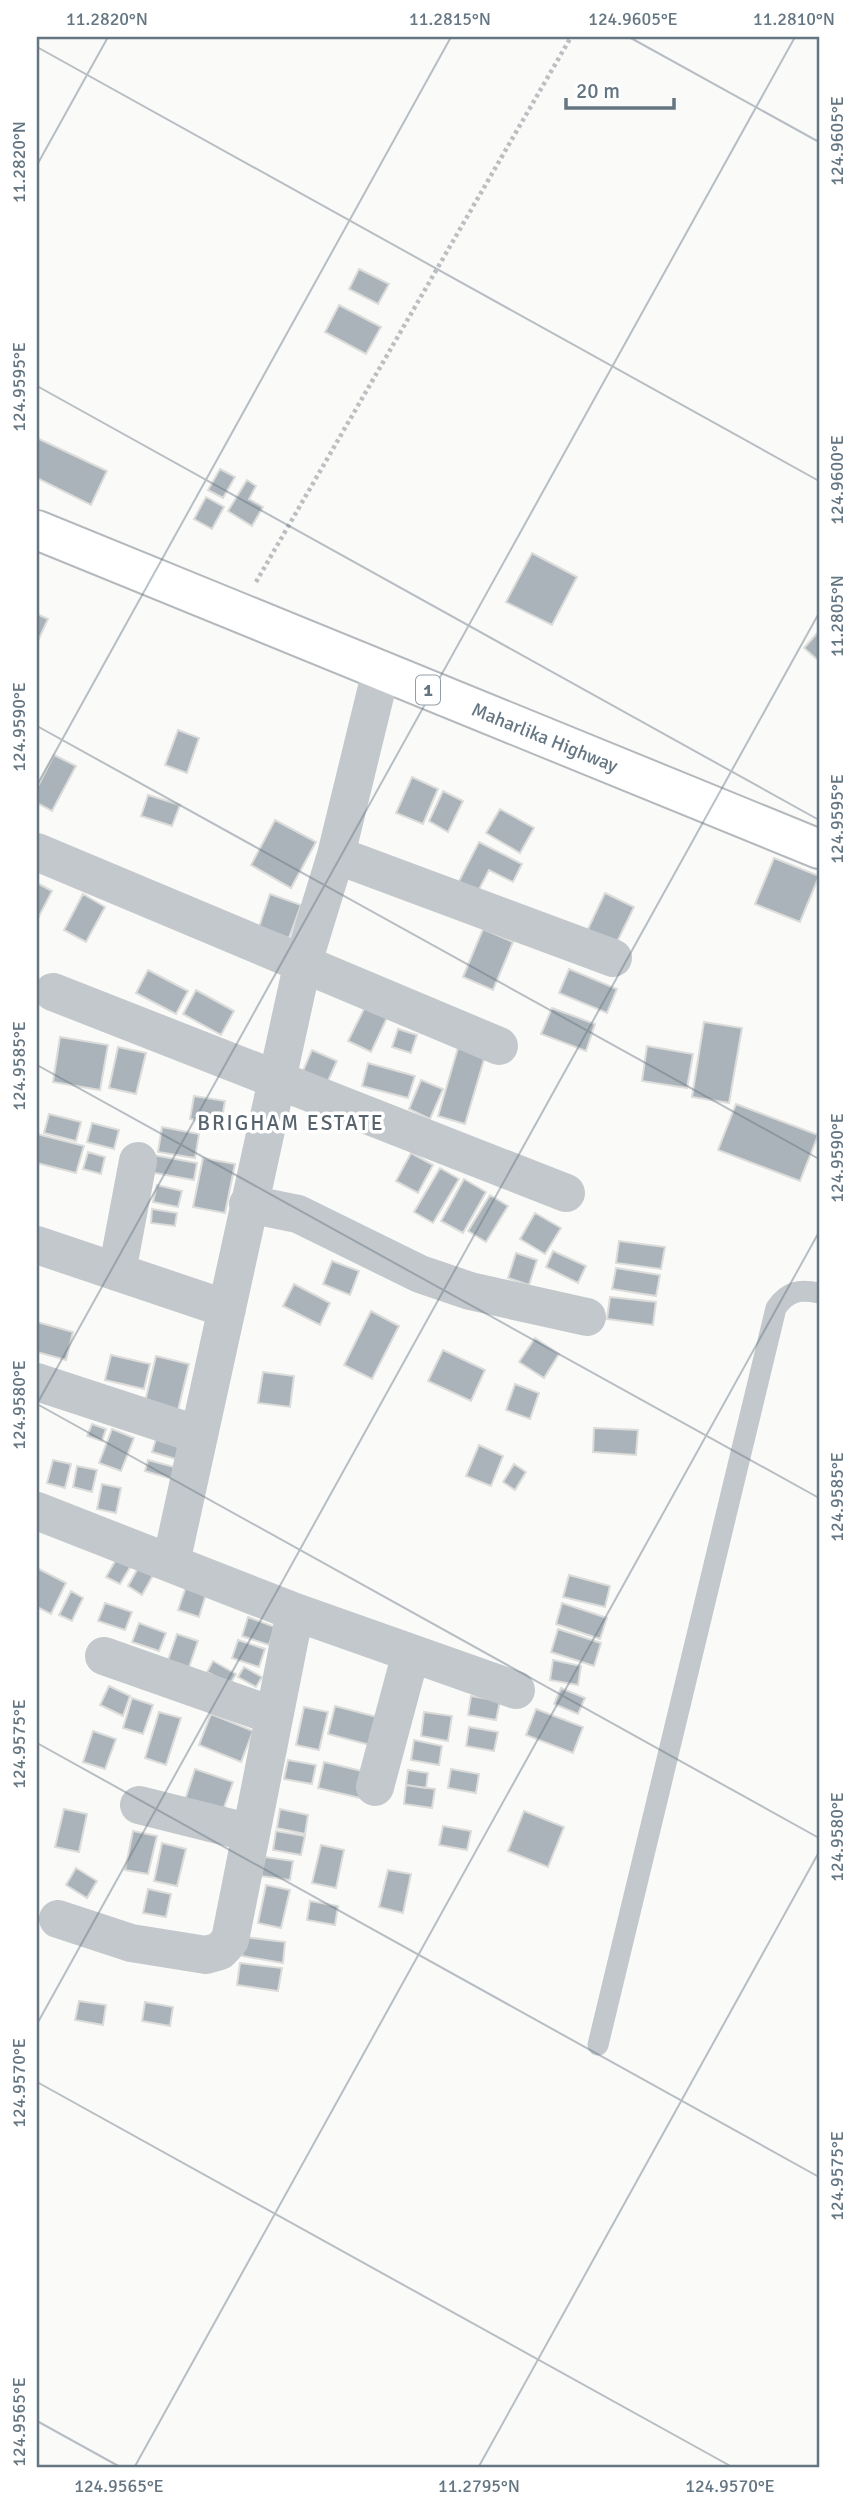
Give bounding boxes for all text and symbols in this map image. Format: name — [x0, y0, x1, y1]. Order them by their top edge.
text: 11.2820°N — [66, 8, 148, 30]
text: 11.2815°N — [409, 8, 491, 30]
text: 124.9605°E — [588, 8, 678, 30]
text: 11.2810°N — [753, 8, 835, 30]
scale bar — [566, 66, 674, 110]
text: 20 m — [576, 78, 620, 104]
text: 124.9605°E — [826, 96, 848, 186]
text: 11.2820°N — [8, 121, 30, 203]
text: 124.9595°E — [8, 342, 30, 432]
text: 124.9600°E — [826, 435, 848, 525]
text: 11.2805°N — [826, 575, 848, 657]
road number: 1 — [416, 676, 440, 704]
text: 124.9590°E — [8, 682, 30, 772]
street label: Maharlika Highway — [468, 698, 621, 778]
text: 124.9595°E — [826, 774, 848, 864]
text: 124.9585°E — [8, 1021, 30, 1111]
district label: BRIGHAM ESTATE — [197, 1110, 385, 1136]
text: 124.9590°E — [826, 1113, 848, 1203]
text: 124.9580°E — [8, 1360, 30, 1450]
text: 124.9585°E — [826, 1452, 848, 1542]
text: 124.9575°E — [8, 1699, 30, 1789]
text: 124.9580°E — [826, 1792, 848, 1882]
text: 124.9570°E — [8, 2038, 30, 2128]
text: 124.9575°E — [826, 2131, 848, 2221]
text: 124.9565°E — [8, 2377, 30, 2467]
text: 124.9565°E — [74, 2475, 164, 2497]
text: 11.2795°N — [438, 2475, 520, 2497]
text: 124.9570°E — [685, 2475, 775, 2497]

